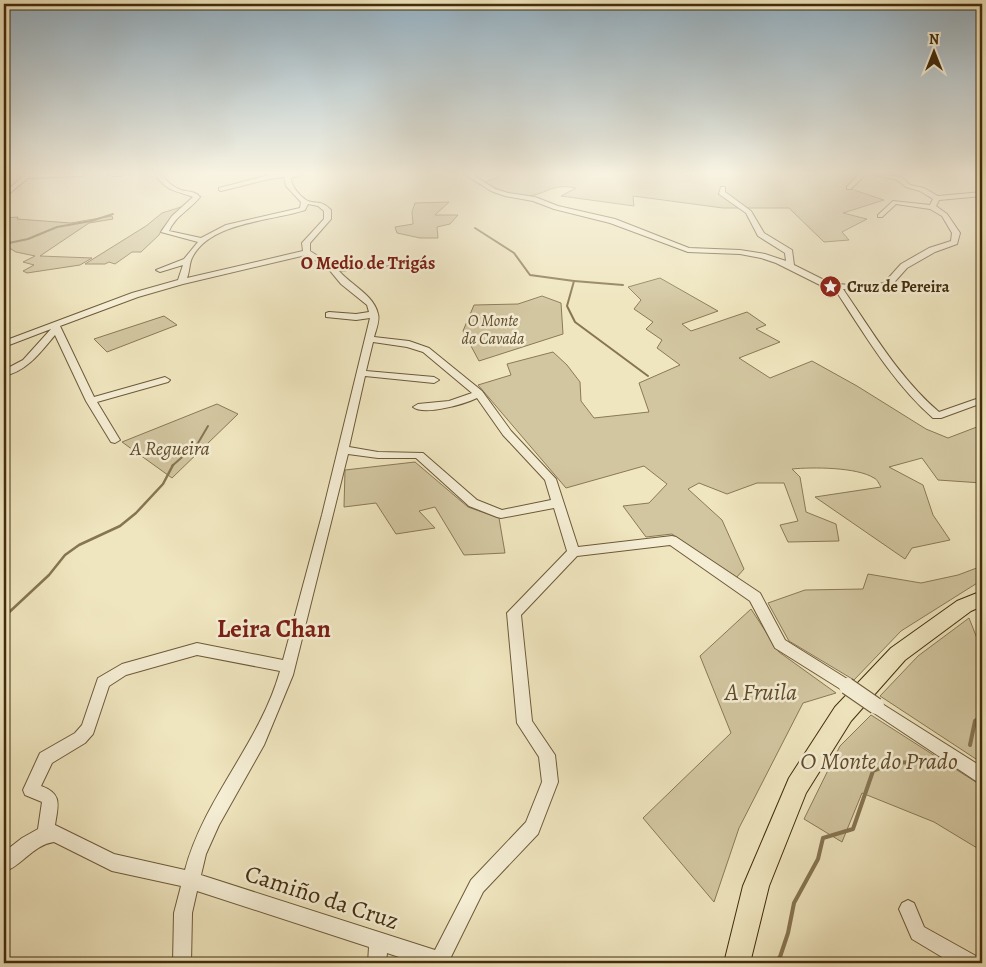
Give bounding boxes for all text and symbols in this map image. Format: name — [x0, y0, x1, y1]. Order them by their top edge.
north arrow — [908, 28, 958, 78]
text: N — [929, 30, 939, 49]
district label: O Medio de Trigás — [301, 251, 435, 275]
place icon: Cruz de Pereira — [819, 275, 843, 299]
place label: Cruz de Pereira — [847, 276, 950, 298]
park label: O Monte da Cavada — [462, 310, 525, 350]
park label: A Regueira — [129, 435, 210, 462]
district label: Leira Chan — [217, 612, 331, 646]
park label: A Fruila — [723, 676, 797, 708]
park label: O Monte do Prado — [800, 745, 958, 777]
street label: Camiño da Cruz — [241, 857, 403, 937]

